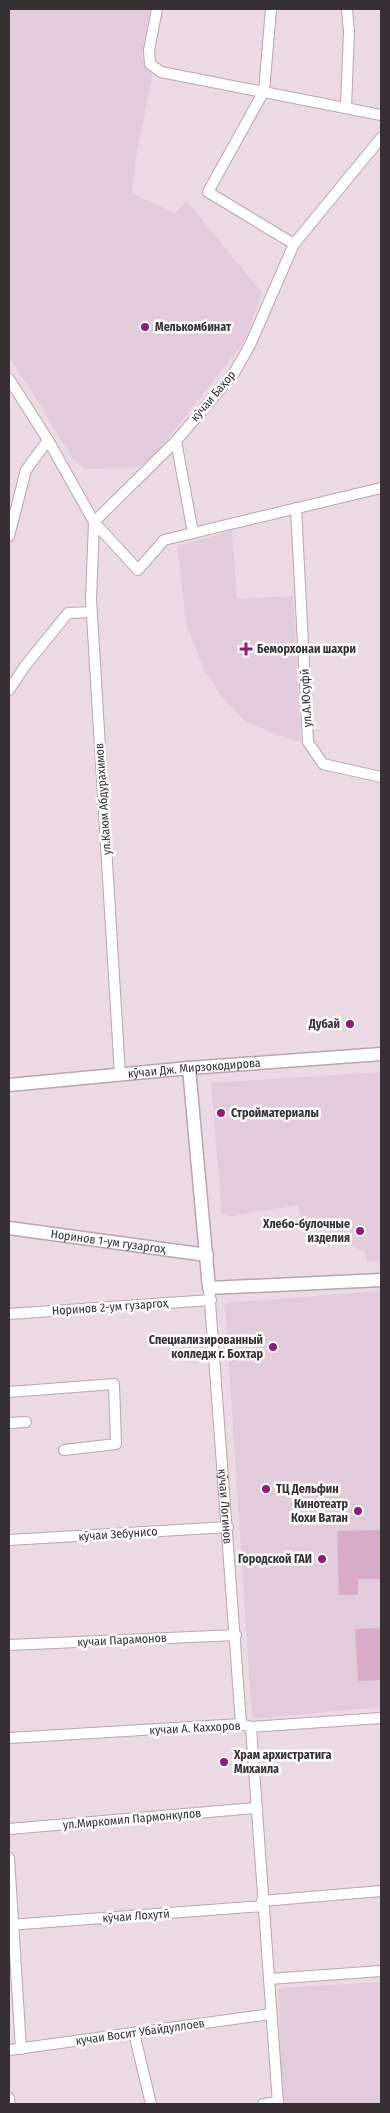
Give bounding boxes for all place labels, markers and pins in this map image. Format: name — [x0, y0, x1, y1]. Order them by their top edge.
place label: Мелькомбинат — [155, 320, 232, 334]
marker: Мелькомбинат — [139, 321, 151, 333]
marker: Беморхонаи шахри — [239, 642, 253, 656]
place label: Беморхонаи шахри — [257, 642, 356, 656]
place label: Дубай — [308, 1017, 340, 1031]
marker: Дубай — [344, 1018, 356, 1030]
place label: Стройматериалы — [231, 1106, 319, 1120]
marker: Стройматериалы — [215, 1107, 227, 1119]
place label: Хлебо-булочные изделия — [262, 1217, 350, 1245]
marker: Хлебо-булочные изделия — [354, 1225, 366, 1237]
place label: Специализированный колледж г. Бохтар — [149, 1333, 263, 1361]
marker: Специализированный колледж г. Бохтар — [267, 1341, 279, 1353]
place label: ТЦ Дельфин — [276, 1482, 339, 1496]
marker: ТЦ Дельфин — [260, 1483, 272, 1495]
place label: Кинотеатр Кохи Ватан — [291, 1497, 348, 1525]
marker: Кинотеатр Кохи Ватан — [352, 1505, 364, 1517]
place label: Городской ГАИ — [238, 1552, 312, 1566]
marker: Городской ГАИ — [316, 1553, 328, 1565]
place label: Храм архистратига Михаила — [233, 1748, 331, 1776]
marker: Храм архистратига Михаила — [218, 1756, 230, 1768]

